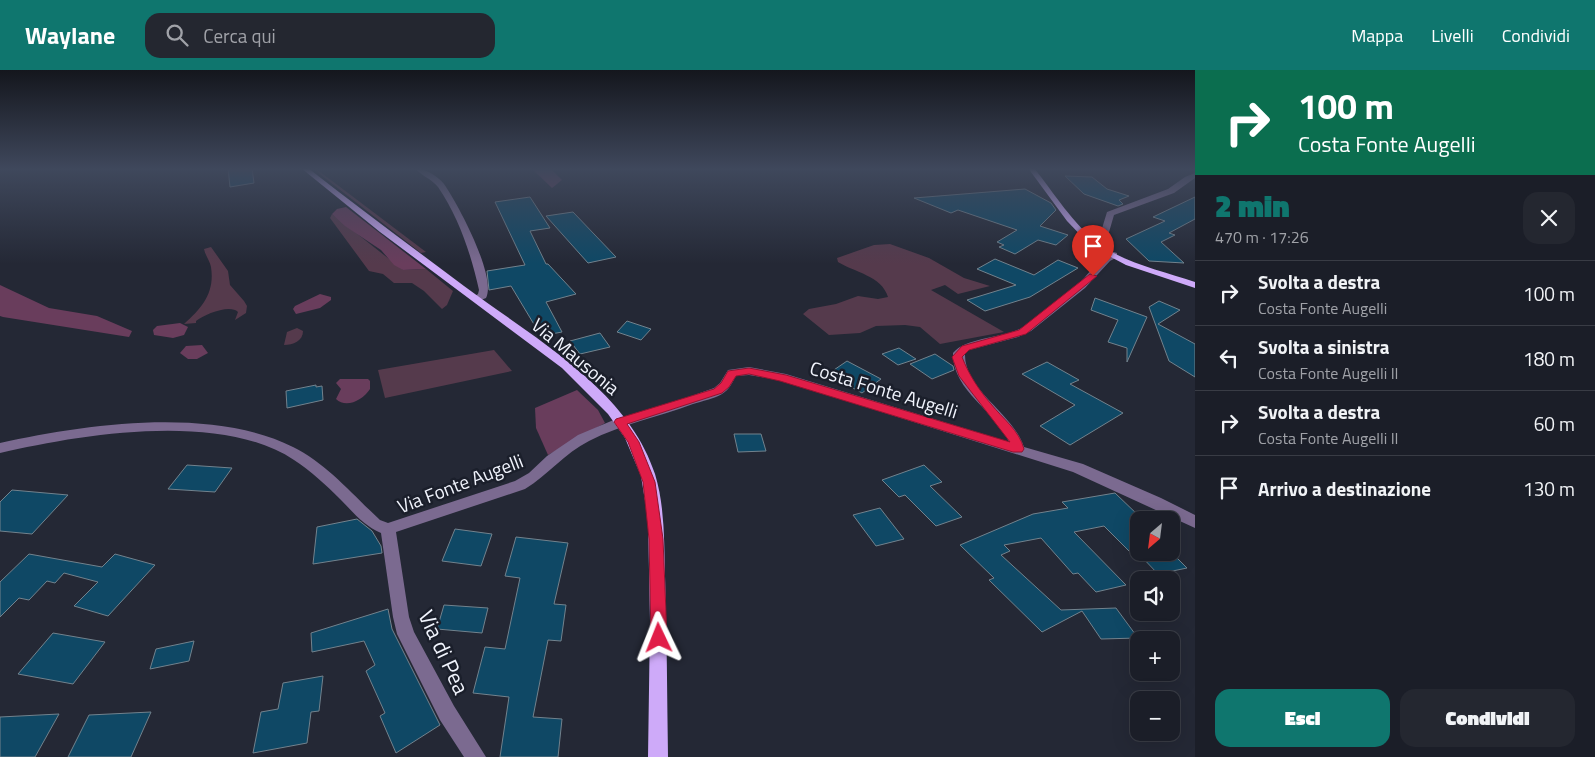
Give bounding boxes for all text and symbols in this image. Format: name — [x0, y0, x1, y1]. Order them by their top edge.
search box — [145, 13, 495, 58]
text: Waylane — [25, 17, 115, 53]
icon: search — [163, 21, 191, 49]
text: Cerca qui — [203, 21, 276, 50]
text: Mappa — [1351, 22, 1403, 49]
text: Livelli — [1431, 22, 1474, 49]
text: Condividi — [1502, 22, 1570, 49]
text: 100 m — [1298, 79, 1394, 133]
icon: right — [1215, 90, 1280, 155]
text: Costa Fonte Augelli — [1298, 127, 1476, 161]
text: 2 min — [1215, 183, 1290, 229]
button: close — [1523, 192, 1575, 244]
pin — [1072, 225, 1114, 276]
text: 470 m · 17:26 — [1215, 225, 1309, 249]
icon: arrive — [1079, 232, 1107, 260]
text: Svolta a destra — [1258, 267, 1380, 296]
icon: right — [1215, 279, 1243, 307]
text: 100 m — [1523, 279, 1575, 308]
text: Costa Fonte Augelli — [1258, 296, 1387, 320]
street label: Via Mausonia — [526, 310, 627, 402]
text: Svolta a sinistra — [1258, 332, 1389, 361]
icon: left — [1215, 344, 1243, 372]
text: 180 m — [1523, 344, 1575, 373]
street label: Costa Fonte Augelli — [806, 353, 962, 425]
text: Costa Fonte Augelli II — [1258, 361, 1399, 385]
text: Svolta a destra — [1258, 397, 1380, 426]
icon: right — [1215, 409, 1243, 437]
text: 60 m — [1534, 409, 1575, 438]
text: Costa Fonte Augelli II — [1258, 426, 1399, 450]
street label: Via Fonte Augelli — [393, 446, 527, 520]
icon: arrive — [1215, 474, 1243, 502]
text: Arrivo a destinazione — [1258, 474, 1431, 503]
text: 130 m — [1523, 474, 1575, 503]
north arrow — [1130, 511, 1180, 561]
map controls — [1130, 511, 1180, 741]
button: sound — [1130, 571, 1180, 621]
street label: Via di Pea — [410, 604, 478, 700]
position arrow — [632, 611, 684, 663]
button: + — [1130, 631, 1180, 681]
button: Esci — [1215, 689, 1390, 747]
button: Condividi — [1400, 689, 1575, 747]
button: − — [1130, 691, 1180, 741]

